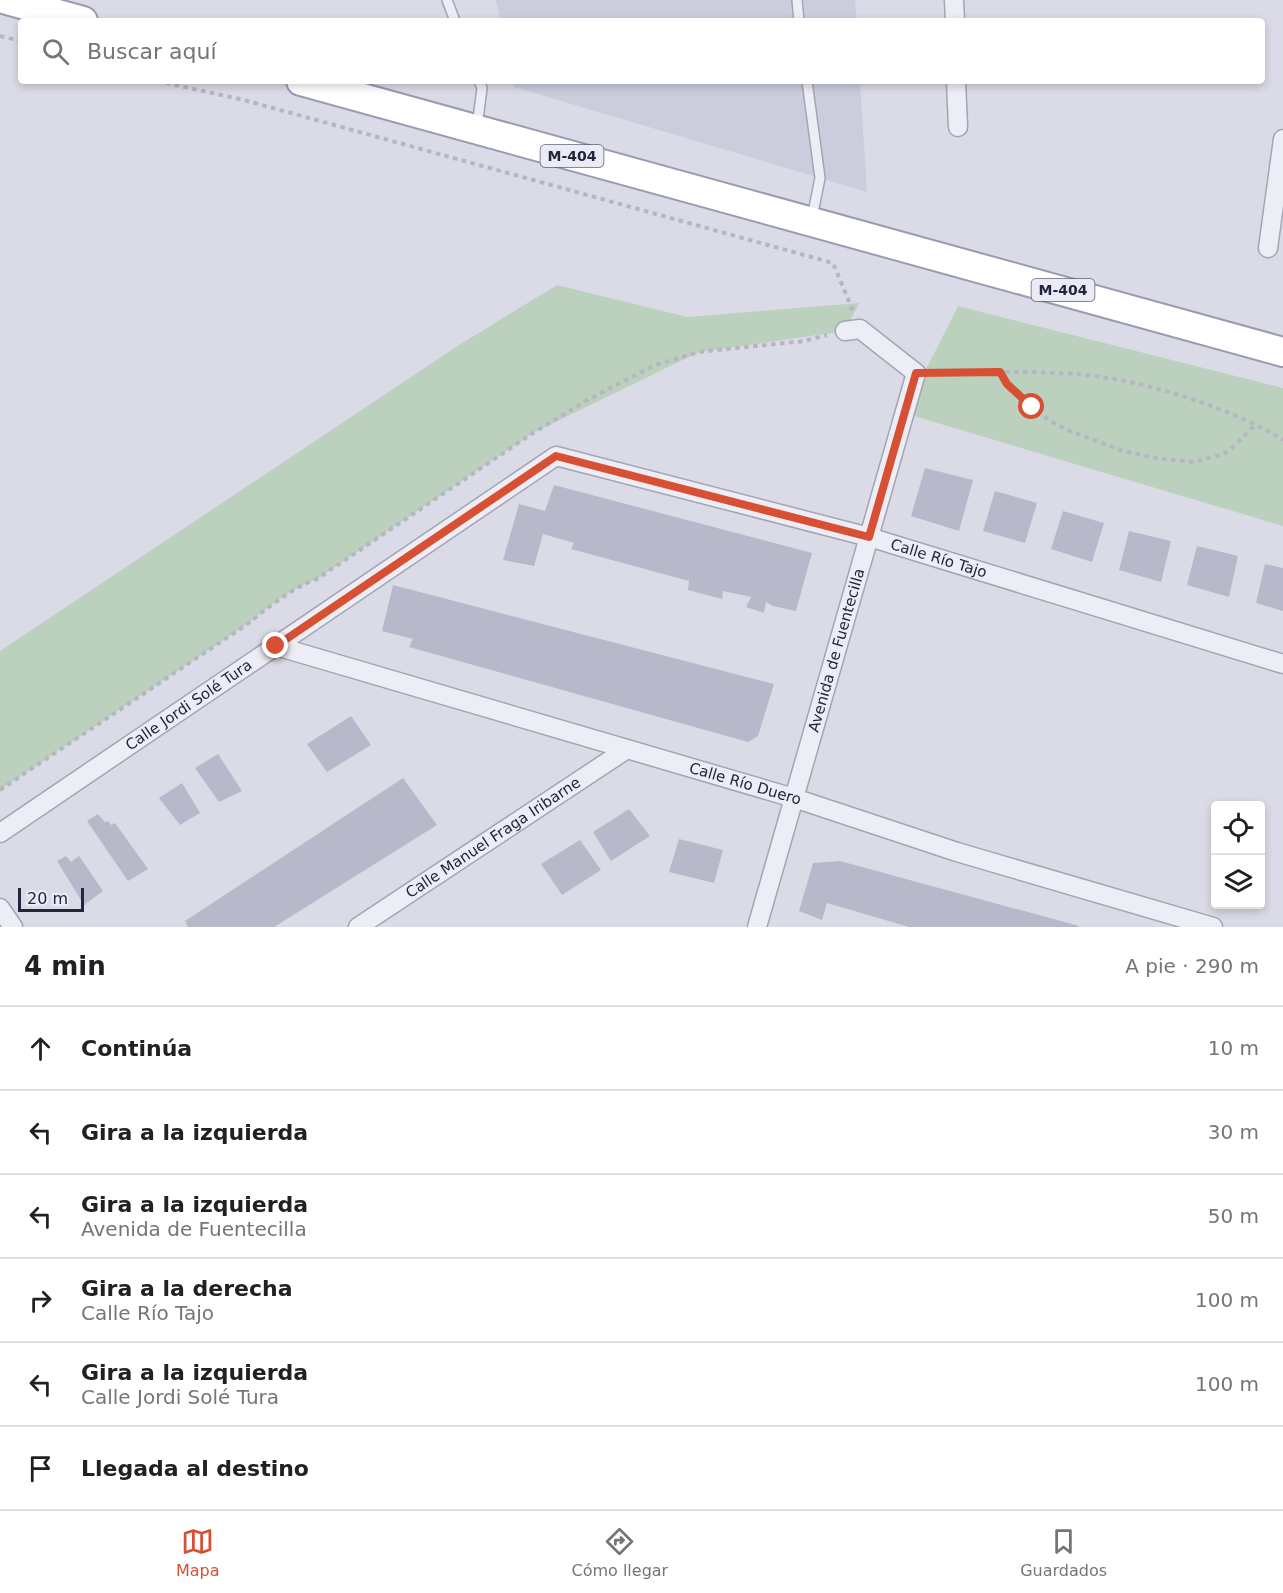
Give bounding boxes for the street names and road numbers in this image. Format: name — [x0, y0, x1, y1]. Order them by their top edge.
road number: M-404 — [540, 145, 604, 167]
road number: M-404 — [1032, 279, 1094, 301]
street label: Calle Río Tajo — [888, 535, 989, 582]
street label: Avenida de Fuentecilla — [804, 566, 868, 734]
street label: Calle Jordi Solé Tura — [122, 656, 255, 754]
street label: Calle Río Duero — [687, 759, 804, 809]
street label: Calle Manuel Fraga Iribarne — [402, 773, 584, 902]

